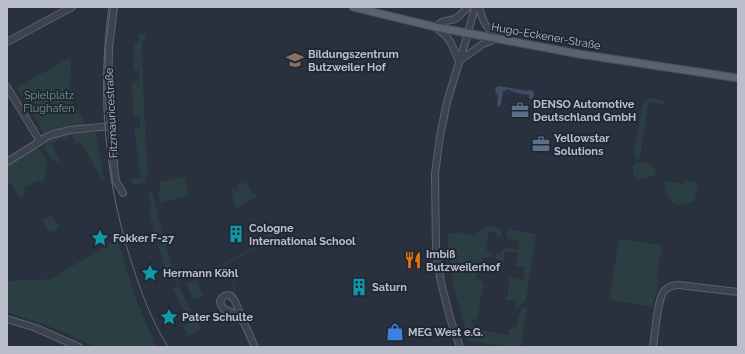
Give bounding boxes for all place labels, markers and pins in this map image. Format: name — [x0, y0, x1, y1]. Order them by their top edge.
place label: Bildungszentrum Butzweiler Hof — [308, 48, 399, 74]
school or university icon: Bildungszentrum Butzweiler Hof — [285, 50, 305, 70]
place label: DENSO Automotive Deutschland GmbH — [533, 98, 636, 124]
office icon: DENSO Automotive Deutschland GmbH — [510, 100, 530, 120]
place label: Yellowstar Solutions — [554, 132, 610, 158]
office icon: Yellowstar Solutions — [531, 134, 551, 154]
place label: Cologne International School — [249, 222, 356, 248]
building icon: Cologne International School — [226, 224, 246, 244]
place icon: Fokker F-27 — [90, 228, 110, 248]
place label: Fokker F-27 — [113, 232, 175, 245]
place label: Imbiß Butzweilerhof — [426, 248, 501, 274]
restaurant icon: Imbiß Butzweilerhof — [403, 250, 423, 270]
place icon: Hermann Köhl — [140, 263, 160, 283]
place label: Hermann Köhl — [163, 267, 239, 280]
building icon: Saturn — [349, 277, 369, 297]
place label: Saturn — [372, 281, 407, 294]
place icon: Pater Schulte — [159, 307, 179, 327]
place label: Pater Schulte — [182, 311, 253, 324]
shop icon: MEG West e.G. — [385, 322, 405, 342]
place label: MEG West e.G. — [408, 326, 483, 339]

